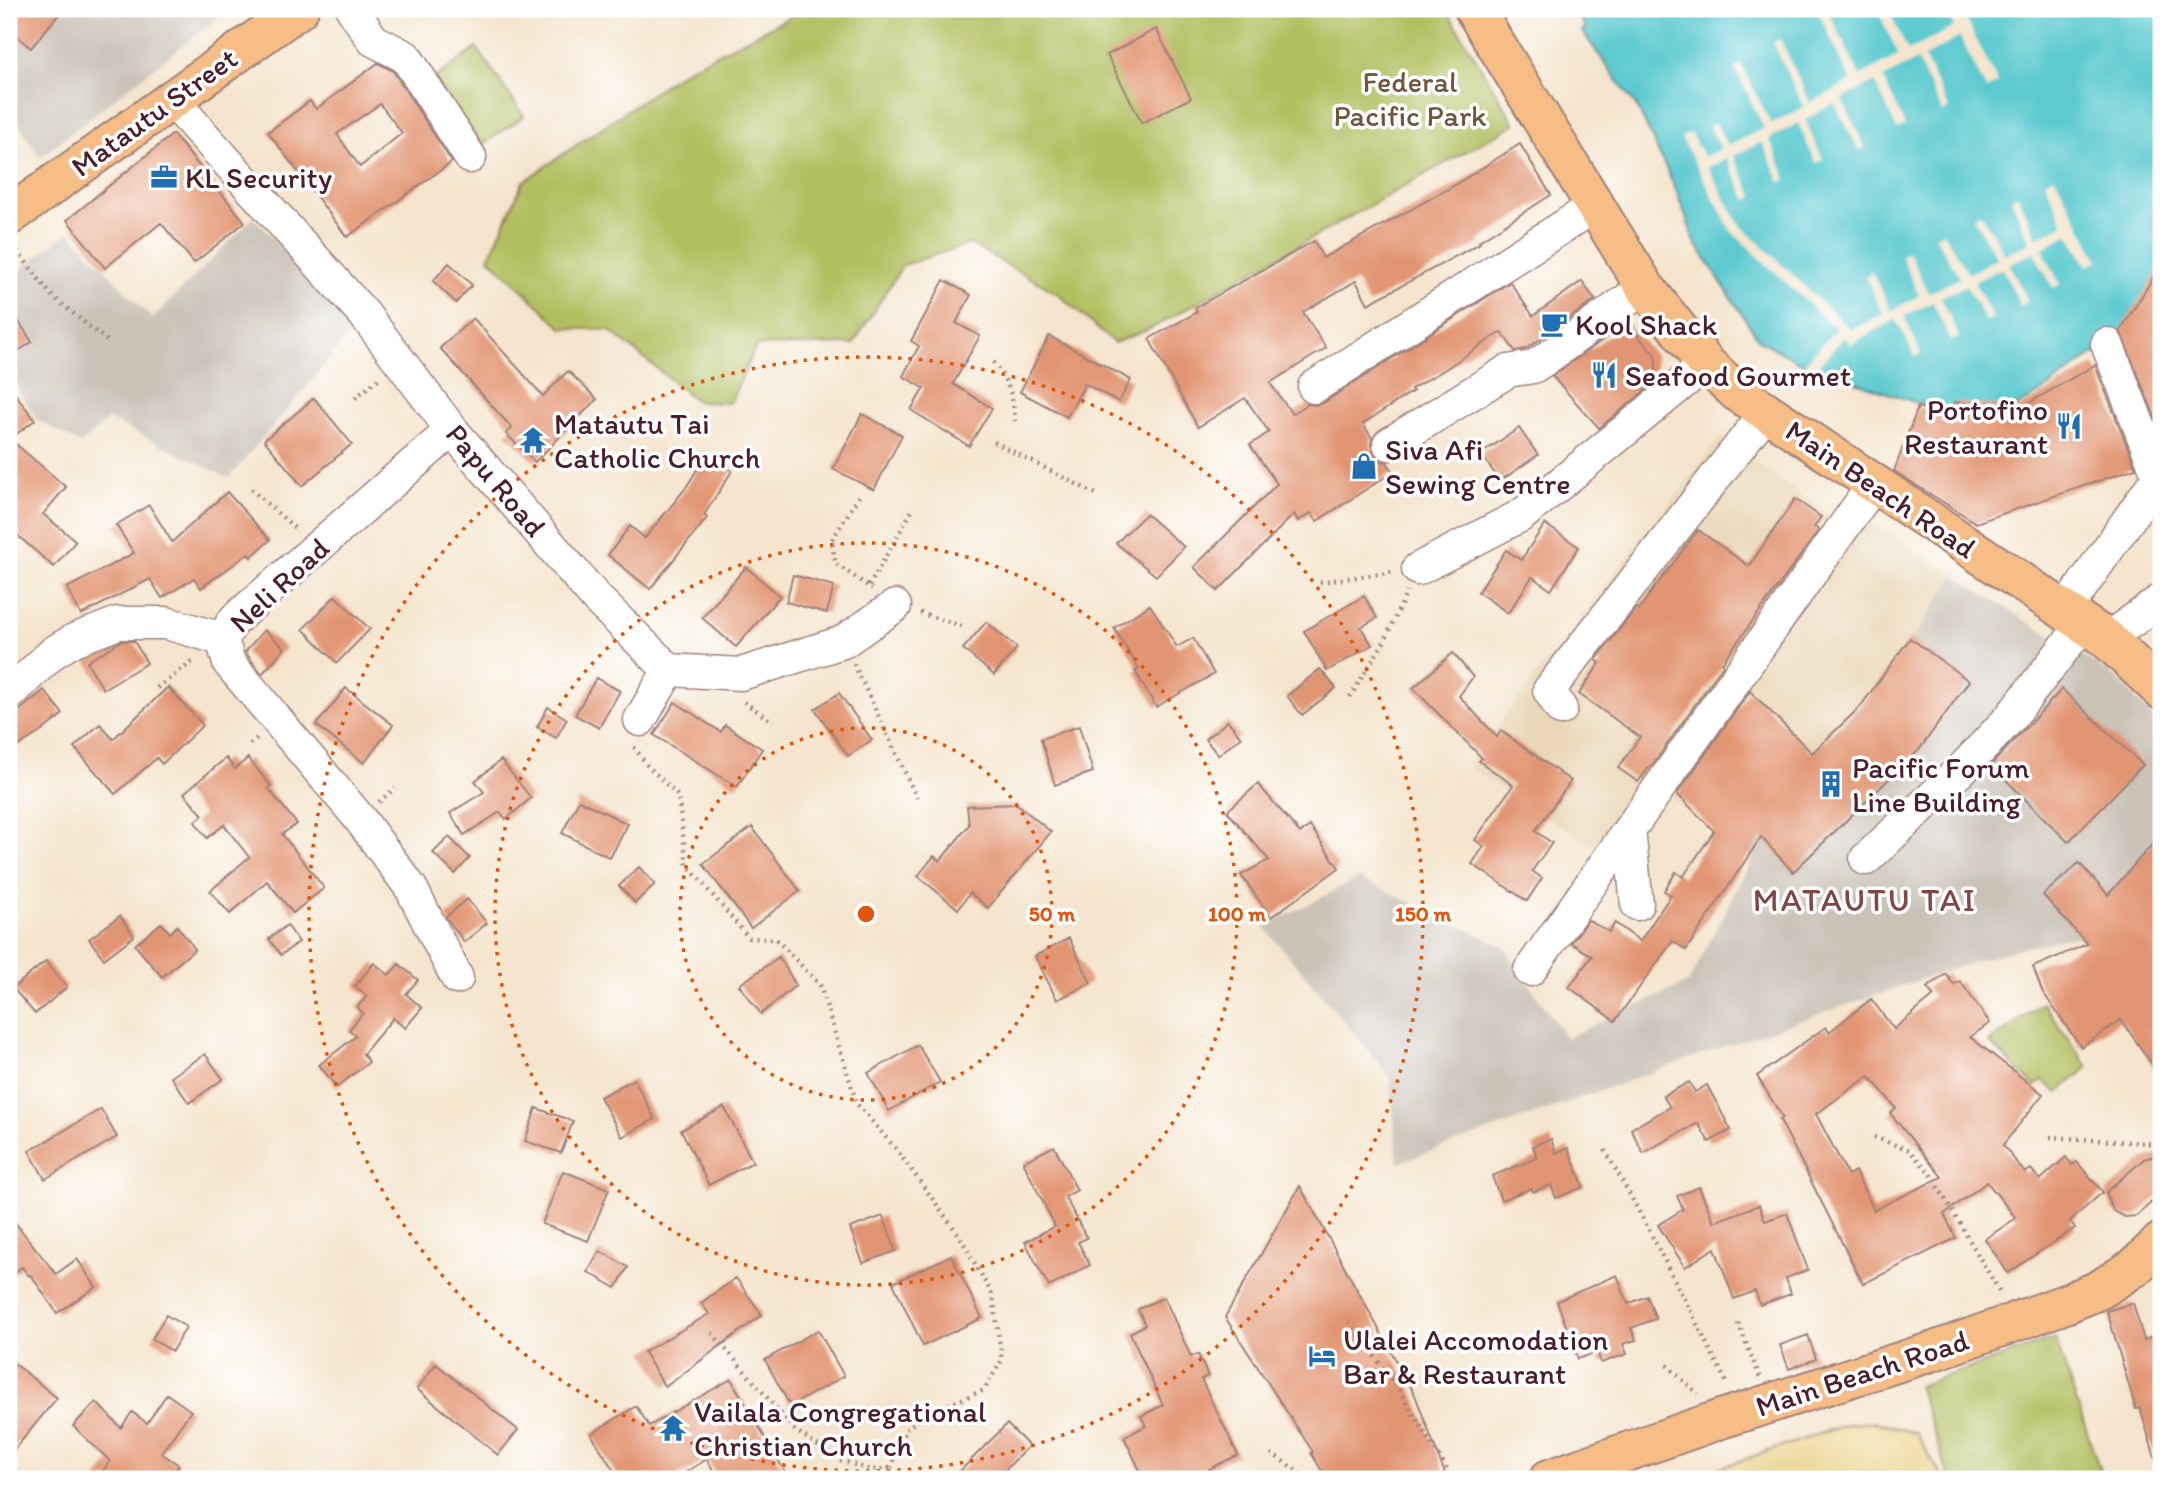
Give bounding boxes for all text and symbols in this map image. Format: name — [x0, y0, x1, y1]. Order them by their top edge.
street label: Matautu Street — [64, 39, 244, 185]
park label: Federal Pacific Park — [1333, 63, 1487, 134]
place label: KL Security — [185, 159, 332, 196]
office icon: KL Security — [149, 162, 179, 192]
place label: Kool Shack — [1575, 306, 1718, 343]
cafe icon: Kool Shack — [1539, 309, 1569, 339]
place label: Seafood Gourmet — [1625, 357, 1851, 394]
restaurant icon: Seafood Gourmet — [1589, 360, 1619, 390]
place label: Portofino Restaurant — [1904, 391, 2048, 462]
place label: Matautu Tai Catholic Church — [554, 405, 760, 476]
restaurant icon: Portofino Restaurant — [2054, 411, 2084, 441]
street label: Main Beach Road — [1779, 412, 1984, 567]
street label: Papu Road — [438, 416, 554, 544]
temple icon: Matautu Tai Catholic Church — [518, 425, 548, 455]
place label: Siva Afi Sewing Centre — [1385, 431, 1571, 502]
shop icon: Siva Afi Sewing Centre — [1349, 451, 1379, 481]
street label: Neli Road — [221, 530, 337, 640]
place label: Pacific Forum Line Building — [1852, 749, 2029, 820]
building icon: Pacific Forum Line Building — [1816, 769, 1846, 799]
district label: MATAUTU TAI — [1753, 880, 1977, 919]
text: 50 m — [1029, 901, 1076, 926]
text: 100 m — [1208, 901, 1266, 926]
text: 150 m — [1395, 901, 1451, 926]
centre of rings — [854, 902, 878, 926]
place label: Ulalei Accomodation Bar & Restaurant — [1343, 1321, 1608, 1392]
street label: Main Beach Road — [1751, 1321, 1974, 1425]
hotel icon: Ulalei Accomodation Bar & Restaurant — [1307, 1341, 1337, 1371]
place label: Vailala Congregational Christian Church — [694, 1393, 987, 1464]
temple icon: Vailala Congregational Christian Church — [658, 1413, 688, 1443]

